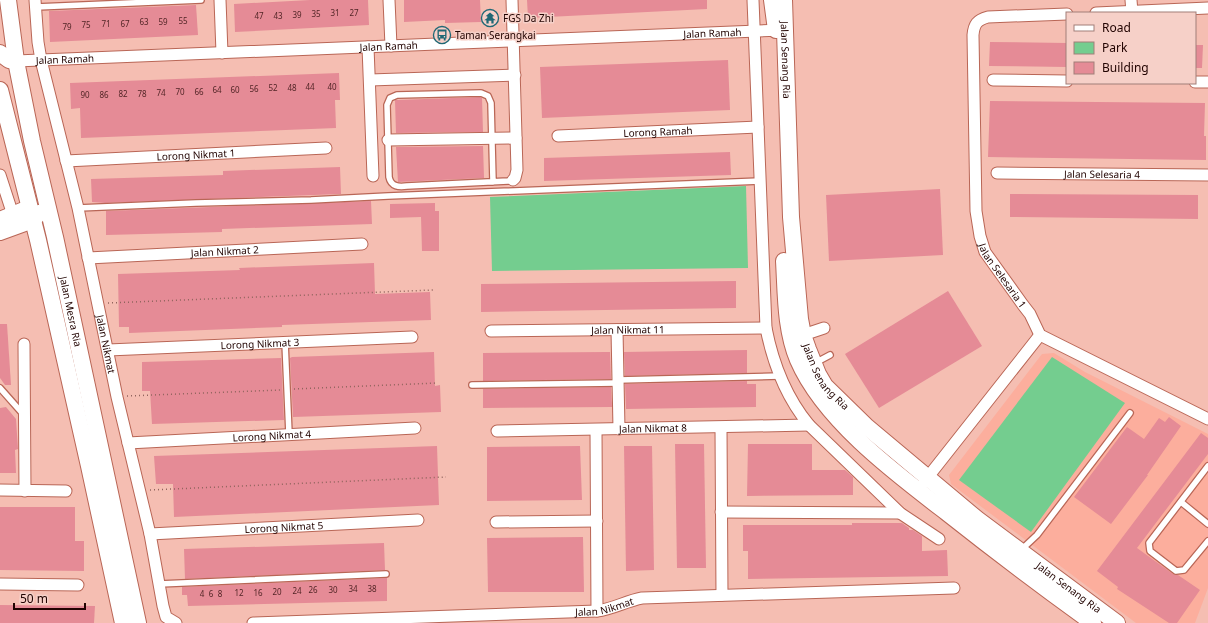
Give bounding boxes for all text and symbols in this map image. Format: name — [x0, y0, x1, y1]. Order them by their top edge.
house number: 31 — [330, 7, 340, 18]
house number: 27 — [349, 7, 359, 18]
house number: 35 — [311, 8, 321, 19]
temple icon: FGS Da Zhi — [480, 8, 500, 28]
house number: 39 — [292, 9, 302, 20]
house number: 47 — [254, 10, 264, 21]
house number: 43 — [273, 10, 283, 21]
place label: FGS Da Zhi — [503, 11, 554, 25]
legend — [1066, 12, 1196, 84]
house number: 55 — [178, 15, 188, 26]
house number: 63 — [139, 16, 149, 27]
house number: 59 — [158, 16, 168, 27]
house number: 71 — [101, 18, 111, 29]
house number: 67 — [120, 18, 130, 29]
house number: 75 — [81, 19, 91, 30]
text: Road — [1102, 19, 1131, 36]
street label: Jalan Senang Ria — [778, 20, 794, 99]
house number: 79 — [62, 21, 72, 32]
bus stop icon: Taman Serangkai — [432, 25, 452, 45]
street label: Jalan Ramah — [682, 25, 742, 41]
place label: Taman Serangkai — [455, 28, 536, 42]
street label: Jalan Ramah — [358, 38, 418, 54]
text: Park — [1102, 39, 1128, 56]
street label: Jalan Ramah — [34, 51, 94, 67]
text: Building — [1102, 59, 1149, 76]
house number: 44 — [305, 81, 315, 92]
house number: 40 — [327, 81, 337, 92]
house number: 52 — [268, 82, 278, 93]
house number: 48 — [287, 82, 297, 93]
house number: 56 — [249, 83, 259, 94]
house number: 64 — [212, 84, 222, 95]
house number: 60 — [230, 84, 240, 95]
house number: 70 — [175, 86, 185, 97]
house number: 66 — [194, 86, 204, 97]
house number: 74 — [156, 87, 166, 98]
house number: 82 — [118, 88, 128, 99]
house number: 78 — [137, 88, 147, 99]
house number: 90 — [80, 89, 90, 100]
house number: 86 — [99, 89, 109, 100]
street label: Lorong Ramah — [623, 123, 693, 140]
street label: Lorong Nikmat 1 — [156, 146, 236, 163]
street label: Jalan Selesaria 4 — [1063, 167, 1140, 181]
street label: Jalan Selesaria 1 — [975, 241, 1030, 311]
street label: Jalan Nikmat 2 — [190, 242, 259, 260]
street label: Jalan Mesra Ria — [56, 274, 85, 348]
street label: Jalan Nikmat — [93, 313, 119, 375]
street label: Jalan Nikmat 11 — [590, 322, 665, 337]
street label: Lorong Nikmat 3 — [220, 335, 300, 352]
street label: Jalan Senang Ria — [799, 341, 852, 413]
street label: Jalan Nikmat 8 — [618, 420, 687, 436]
street label: Lorong Nikmat 4 — [232, 426, 312, 445]
street label: Lorong Nikmat 5 — [244, 518, 324, 536]
street label: Jalan Senang Ria — [1033, 558, 1104, 616]
house number: 34 — [348, 583, 358, 594]
house number: 38 — [367, 583, 377, 594]
house number: 26 — [308, 584, 318, 595]
house number: 30 — [328, 584, 338, 595]
scale bar — [14, 585, 85, 611]
house number: 24 — [292, 585, 302, 596]
house number: 20 — [272, 586, 282, 597]
house number: 12 — [234, 587, 244, 598]
house number: 16 — [253, 587, 263, 598]
house number: 4 — [200, 588, 205, 599]
house number: 6 — [209, 588, 214, 599]
house number: 8 — [218, 588, 223, 599]
text: 50 m — [20, 590, 48, 607]
street label: Jalan Nikmat — [574, 593, 635, 619]

